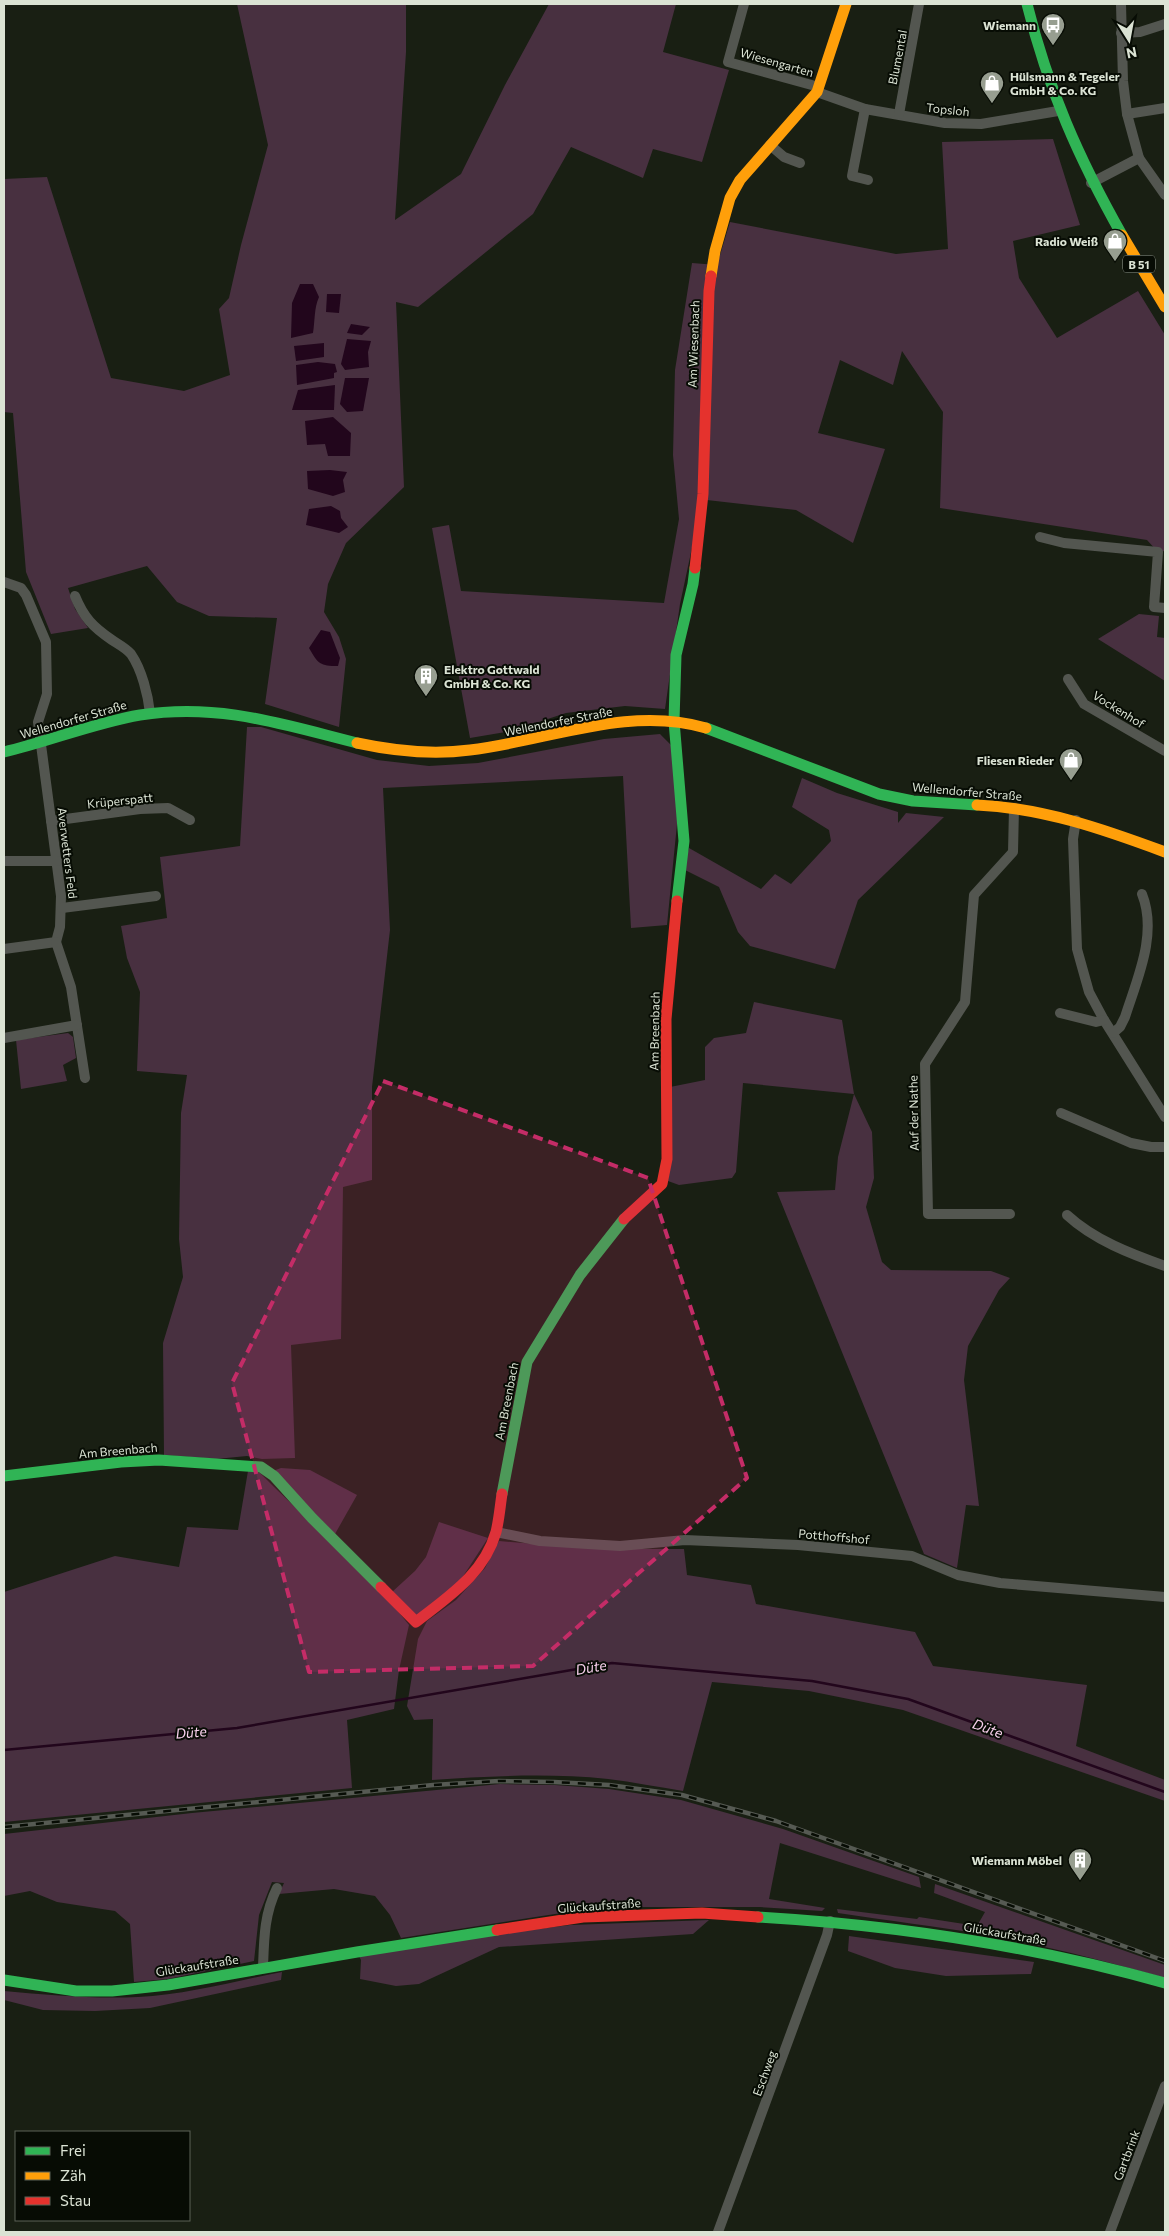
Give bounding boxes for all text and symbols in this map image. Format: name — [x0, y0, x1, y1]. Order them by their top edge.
bus stop icon: Wiemann — [1040, 12, 1066, 46]
north arrow — [1104, 15, 1154, 65]
place label: Wiemann — [983, 18, 1036, 32]
street label: Blumental — [885, 28, 909, 86]
text: N — [1125, 44, 1138, 63]
street label: Wiesengarten — [739, 45, 815, 79]
place label: Hülsmann & Tegeler GmbH & Co. KG — [1010, 69, 1120, 97]
shop icon: Hülsmann & Tegeler GmbH & Co. KG — [979, 70, 1005, 104]
street label: Topsloh — [926, 100, 970, 118]
shop icon: Radio Weiß — [1102, 228, 1128, 262]
place label: Radio Weiß — [1035, 234, 1098, 248]
road number: B 51 — [1123, 255, 1155, 272]
street label: Am Wiesenbach — [684, 300, 702, 388]
place label: Elektro Gottwald GmbH & Co. KG — [444, 662, 539, 690]
building icon: Elektro Gottwald GmbH & Co. KG — [413, 663, 439, 697]
street label: Vockenhof — [1090, 688, 1148, 731]
street label: Wellendorfer Straße — [18, 697, 128, 741]
street label: Wellendorfer Straße — [503, 704, 613, 738]
shop icon: Fliesen Rieder — [1058, 747, 1084, 781]
place label: Fliesen Rieder — [977, 753, 1054, 767]
street label: Wellendorfer Straße — [912, 779, 1022, 803]
street label: Krüperspatt — [86, 790, 154, 810]
street label: Averwetters Feld — [55, 807, 81, 900]
street label: Am Breenbach — [646, 991, 662, 1071]
street label: Auf der Nathe — [905, 1075, 921, 1151]
street label: Am Breenbach — [492, 1361, 520, 1441]
street label: Am Breenbach — [78, 1440, 158, 1460]
street label: Potthoffshof — [798, 1526, 870, 1546]
water label: Düte — [574, 1656, 608, 1678]
water label: Düte — [970, 1715, 1006, 1742]
water label: Düte — [175, 1722, 208, 1742]
building icon: Wiemann Möbel — [1067, 1847, 1093, 1881]
place label: Wiemann Möbel — [971, 1853, 1062, 1867]
street label: Glückaufstraße — [557, 1895, 641, 1915]
street label: Glückaufstraße — [963, 1919, 1047, 1947]
street label: Glückaufstraße — [155, 1952, 239, 1978]
street label: Eschweg — [749, 2048, 779, 2098]
street label: Gartbrink — [1110, 2127, 1142, 2182]
legend — [15, 2131, 190, 2221]
text: Frei — [60, 2141, 86, 2159]
text: Zäh — [60, 2166, 86, 2184]
text: Stau — [60, 2191, 91, 2209]

